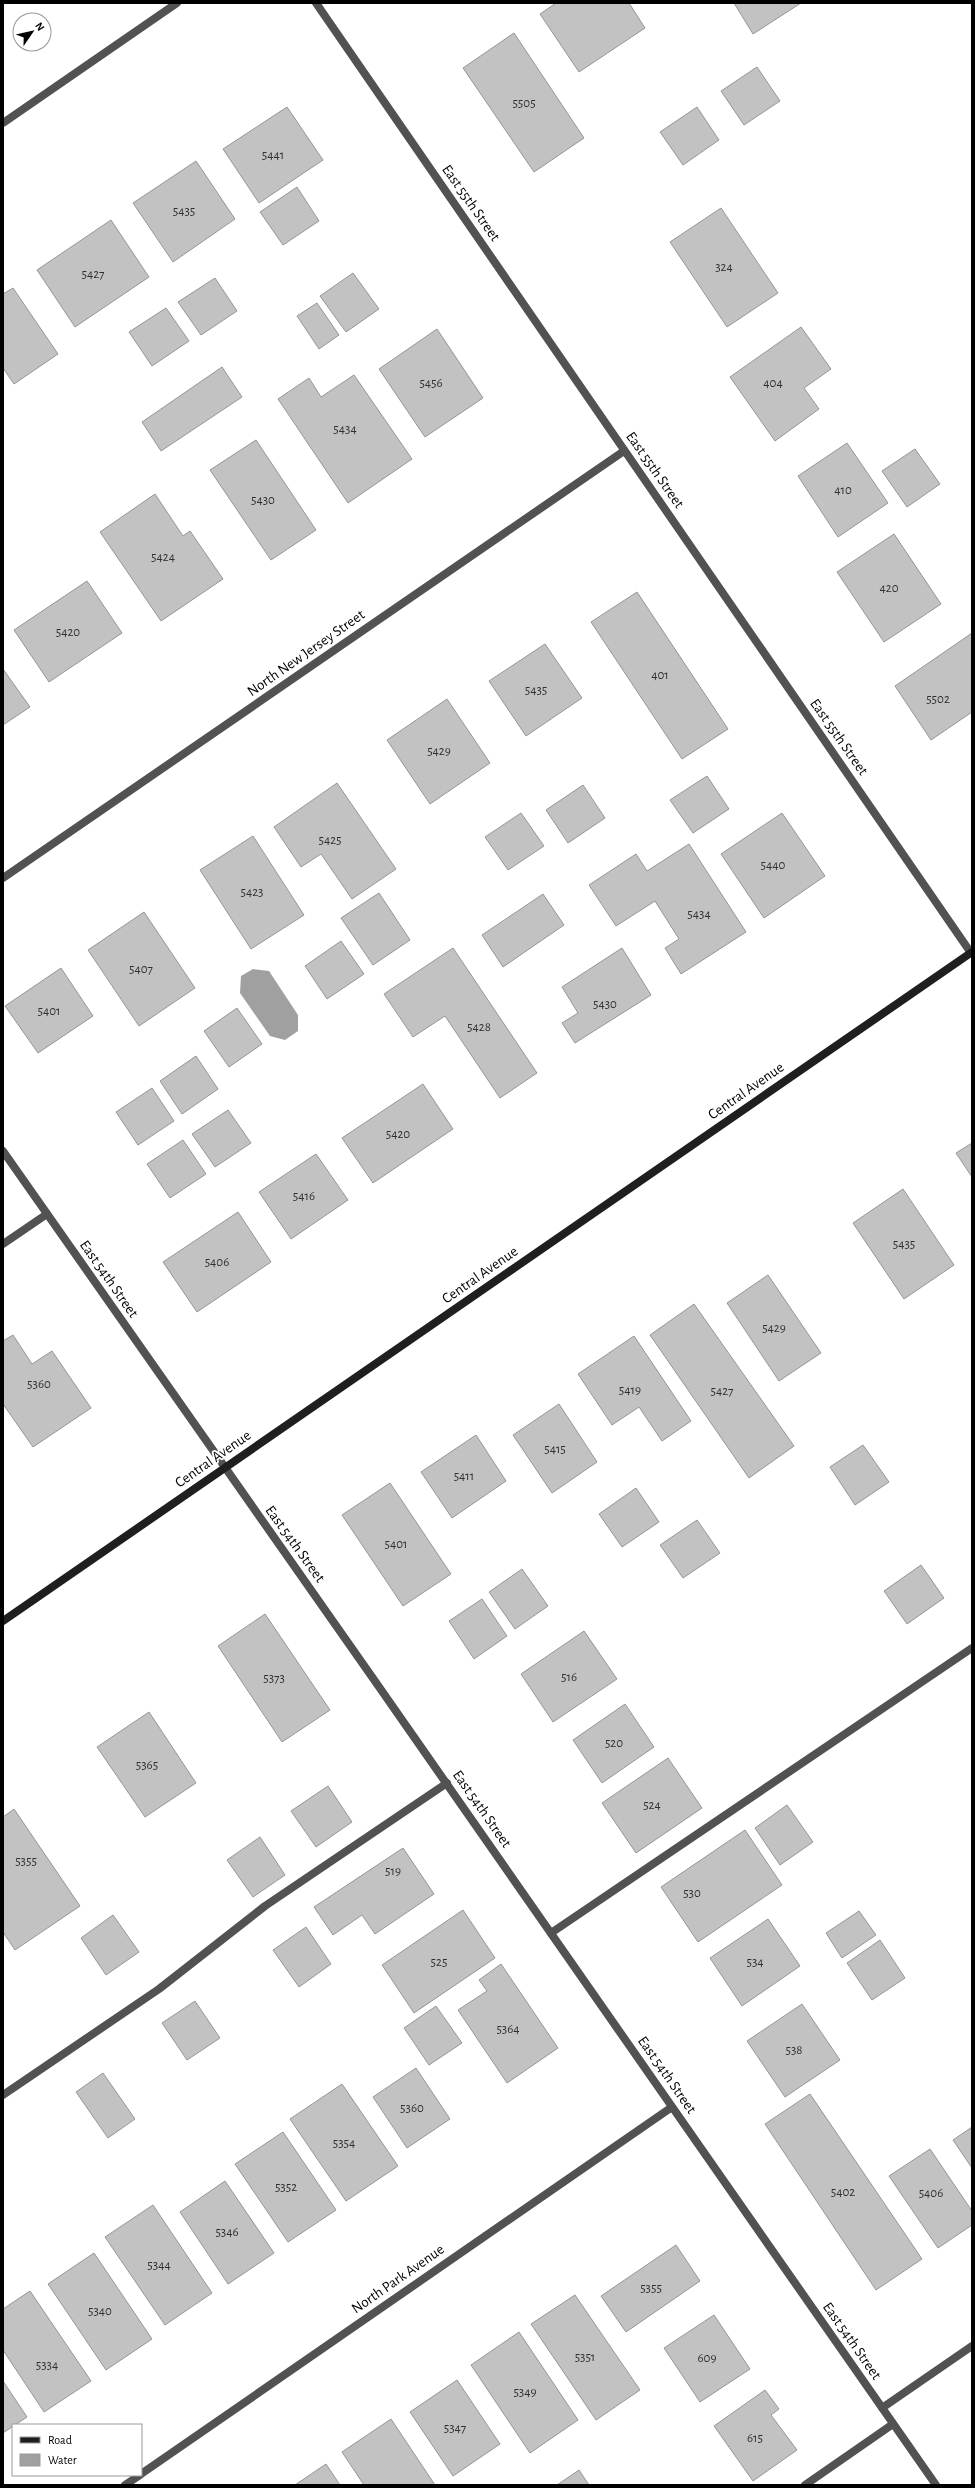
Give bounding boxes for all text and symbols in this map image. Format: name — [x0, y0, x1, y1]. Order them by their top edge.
north arrow — [12, 12, 52, 52]
text: N — [33, 20, 47, 33]
house number: 5505 — [512, 97, 536, 110]
house number: 5441 — [262, 149, 284, 162]
street label: East 55th Street — [439, 162, 503, 244]
house number: 5435 — [173, 205, 195, 218]
house number: 324 — [715, 261, 733, 274]
house number: 5427 — [81, 268, 105, 281]
house number: 5456 — [419, 377, 443, 390]
house number: 404 — [763, 377, 783, 390]
house number: 5434 — [333, 423, 357, 436]
street label: East 55th Street — [623, 429, 687, 511]
house number: 410 — [834, 484, 852, 497]
house number: 5430 — [251, 494, 275, 507]
house number: 5424 — [151, 551, 175, 564]
house number: 420 — [879, 582, 899, 595]
street label: North New Jersey Street — [245, 607, 368, 699]
house number: 5420 — [56, 626, 80, 639]
house number: 401 — [651, 669, 669, 682]
house number: 5435 — [525, 684, 547, 697]
house number: 5502 — [926, 693, 950, 706]
street label: East 55th Street — [807, 696, 871, 778]
house number: 5429 — [427, 745, 451, 758]
house number: 5425 — [318, 834, 342, 847]
house number: 5440 — [761, 859, 786, 872]
house number: 5423 — [241, 886, 263, 899]
house number: 5434 — [687, 908, 711, 921]
house number: 5407 — [129, 963, 154, 976]
house number: 5430 — [593, 998, 617, 1011]
house number: 5401 — [37, 1005, 61, 1018]
house number: 5428 — [467, 1021, 491, 1034]
street label: Central Avenue — [705, 1059, 787, 1123]
house number: 5420 — [386, 1128, 410, 1141]
house number: 5416 — [293, 1190, 315, 1203]
street label: East 54th Street — [77, 1238, 141, 1321]
house number: 5435 — [893, 1238, 915, 1251]
street label: Central Avenue — [439, 1243, 521, 1307]
house number: 5406 — [205, 1256, 229, 1269]
house number: 5429 — [762, 1322, 786, 1335]
house number: 5360 — [27, 1378, 51, 1391]
house number: 5419 — [619, 1384, 641, 1397]
house number: 5427 — [710, 1385, 734, 1398]
street label: Central Avenue — [172, 1427, 254, 1491]
house number: 5415 — [544, 1443, 566, 1456]
house number: 5411 — [454, 1470, 474, 1483]
street label: East 54th Street — [262, 1503, 328, 1585]
house number: 5401 — [384, 1538, 408, 1551]
house number: 516 — [561, 1671, 577, 1684]
house number: 5373 — [263, 1672, 285, 1685]
house number: 520 — [605, 1737, 623, 1750]
house number: 5365 — [136, 1759, 158, 1772]
street label: East 54th Street — [450, 1768, 514, 1851]
house number: 524 — [643, 1799, 661, 1812]
house number: 5355 — [15, 1855, 37, 1868]
house number: 519 — [385, 1865, 401, 1878]
house number: 530 — [683, 1887, 701, 1900]
house number: 525 — [431, 1956, 447, 1969]
house number: 534 — [746, 1956, 764, 1969]
house number: 5364 — [496, 2023, 520, 2036]
street label: East 54th Street — [635, 2034, 699, 2117]
house number: 538 — [786, 2044, 802, 2057]
house number: 5360 — [400, 2102, 424, 2115]
house number: 5354 — [333, 2137, 355, 2150]
house number: 5352 — [275, 2181, 297, 2194]
house number: 5402 — [831, 2186, 855, 2199]
house number: 5406 — [919, 2187, 943, 2200]
house number: 5346 — [215, 2226, 239, 2239]
street label: North Park Avenue — [349, 2242, 447, 2316]
house number: 5344 — [147, 2259, 171, 2272]
house number: 5355 — [640, 2282, 662, 2295]
street label: East 54th Street — [820, 2300, 884, 2383]
house number: 5340 — [88, 2305, 112, 2318]
house number: 5351 — [575, 2351, 595, 2364]
house number: 609 — [697, 2352, 717, 2365]
house number: 5334 — [36, 2359, 58, 2372]
house number: 5349 — [513, 2386, 537, 2399]
house number: 5347 — [444, 2422, 467, 2435]
legend — [12, 2424, 142, 2476]
house number: 615 — [747, 2432, 763, 2445]
text: Road — [48, 2434, 72, 2446]
text: Water — [48, 2454, 77, 2466]

